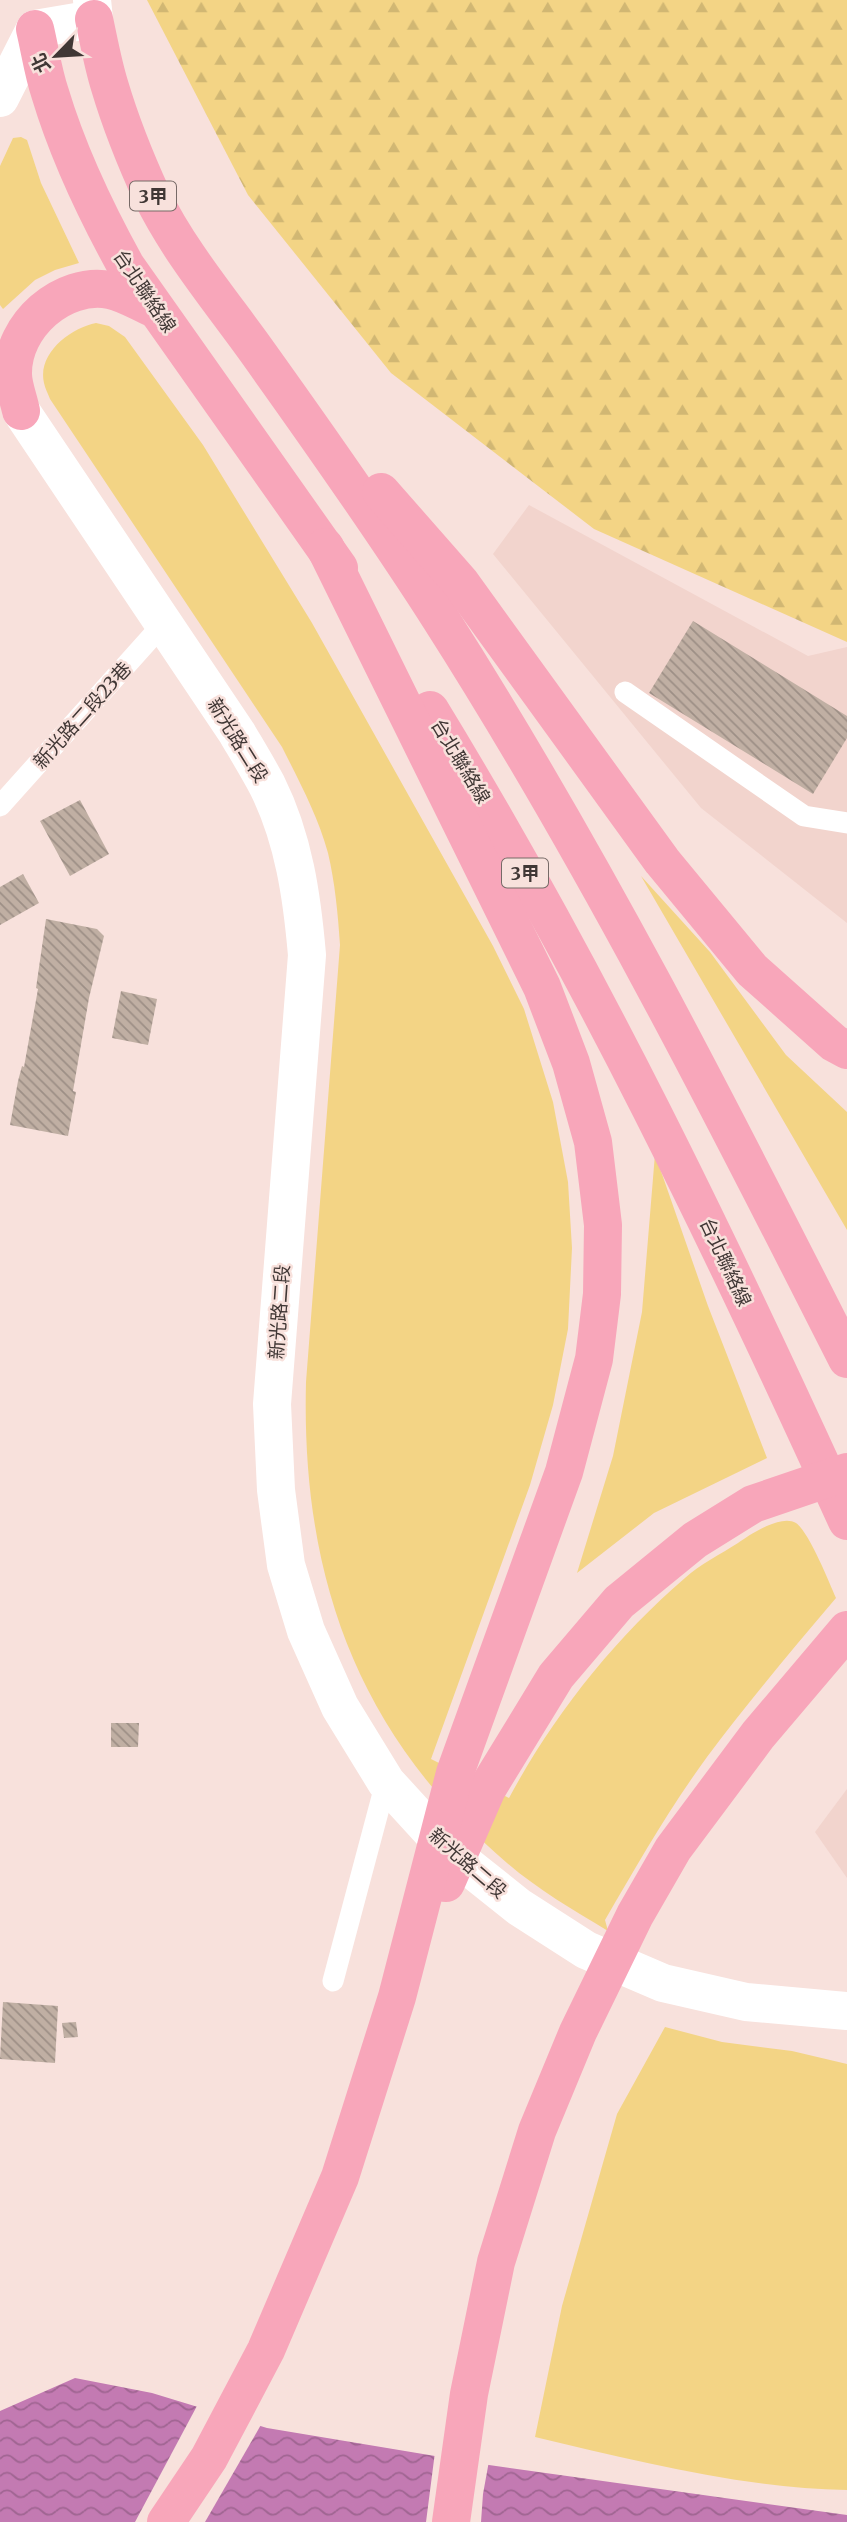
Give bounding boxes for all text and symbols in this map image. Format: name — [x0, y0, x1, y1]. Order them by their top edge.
north arrow — [21, 21, 91, 91]
text: 北 — [26, 49, 55, 77]
road number: 3甲 — [130, 182, 176, 210]
street label: 台北聯絡線 — [108, 245, 182, 337]
street label: 新光路二段23巷 — [28, 657, 136, 773]
street label: 新光路二段 — [203, 693, 273, 787]
street label: 台北聯絡線 — [426, 714, 496, 808]
road number: 3甲 — [502, 858, 548, 888]
street label: 台北聯絡線 — [695, 1214, 757, 1310]
street label: 新光路二段 — [264, 1264, 294, 1360]
street label: 新光路二段 — [424, 1823, 512, 1903]

